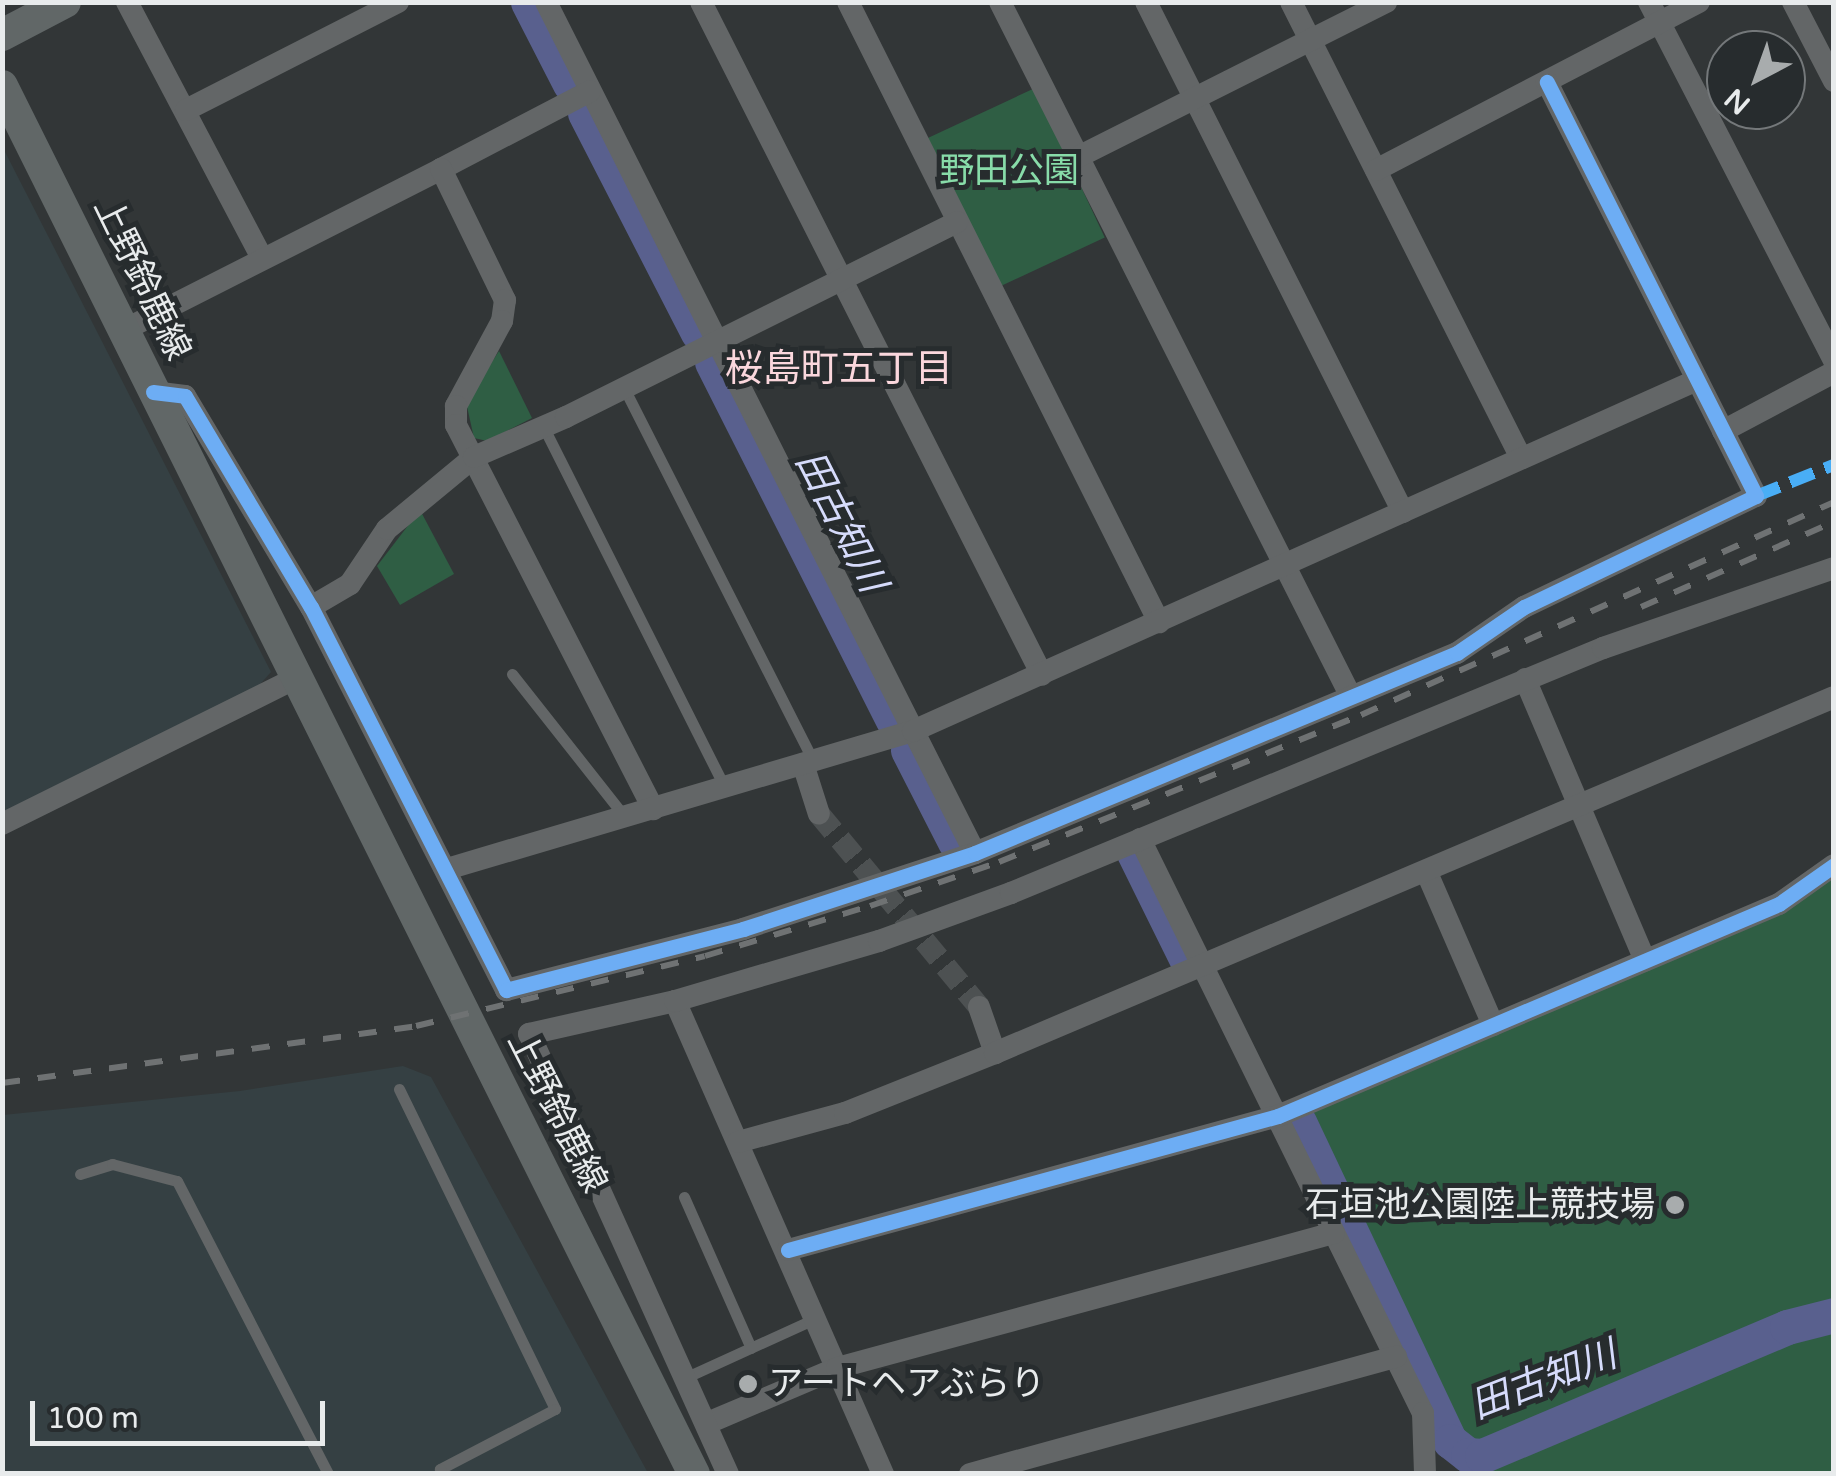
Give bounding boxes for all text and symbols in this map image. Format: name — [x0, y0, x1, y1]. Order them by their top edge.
north arrow — [1706, 30, 1806, 130]
text: N — [1718, 81, 1757, 121]
park label: 野田公園 — [939, 150, 1079, 192]
street label: 上野鈴鹿線 — [85, 191, 199, 367]
district label: 桜島町五丁目 — [725, 347, 953, 393]
water label: 田古知川 — [785, 444, 895, 600]
street label: 上野鈴鹿線 — [499, 1025, 615, 1199]
place label: 石垣池公園陸上競技場 — [1305, 1184, 1655, 1226]
marker: 石垣池公園陸上競技場 — [1664, 1194, 1686, 1216]
water label: 田古知川 — [1465, 1332, 1623, 1430]
place label: アートヘアぶらり — [768, 1363, 1046, 1405]
marker: アートヘアぶらり — [737, 1373, 759, 1395]
scale bar — [35, 1381, 330, 1443]
text: 100 m — [47, 1400, 139, 1437]

